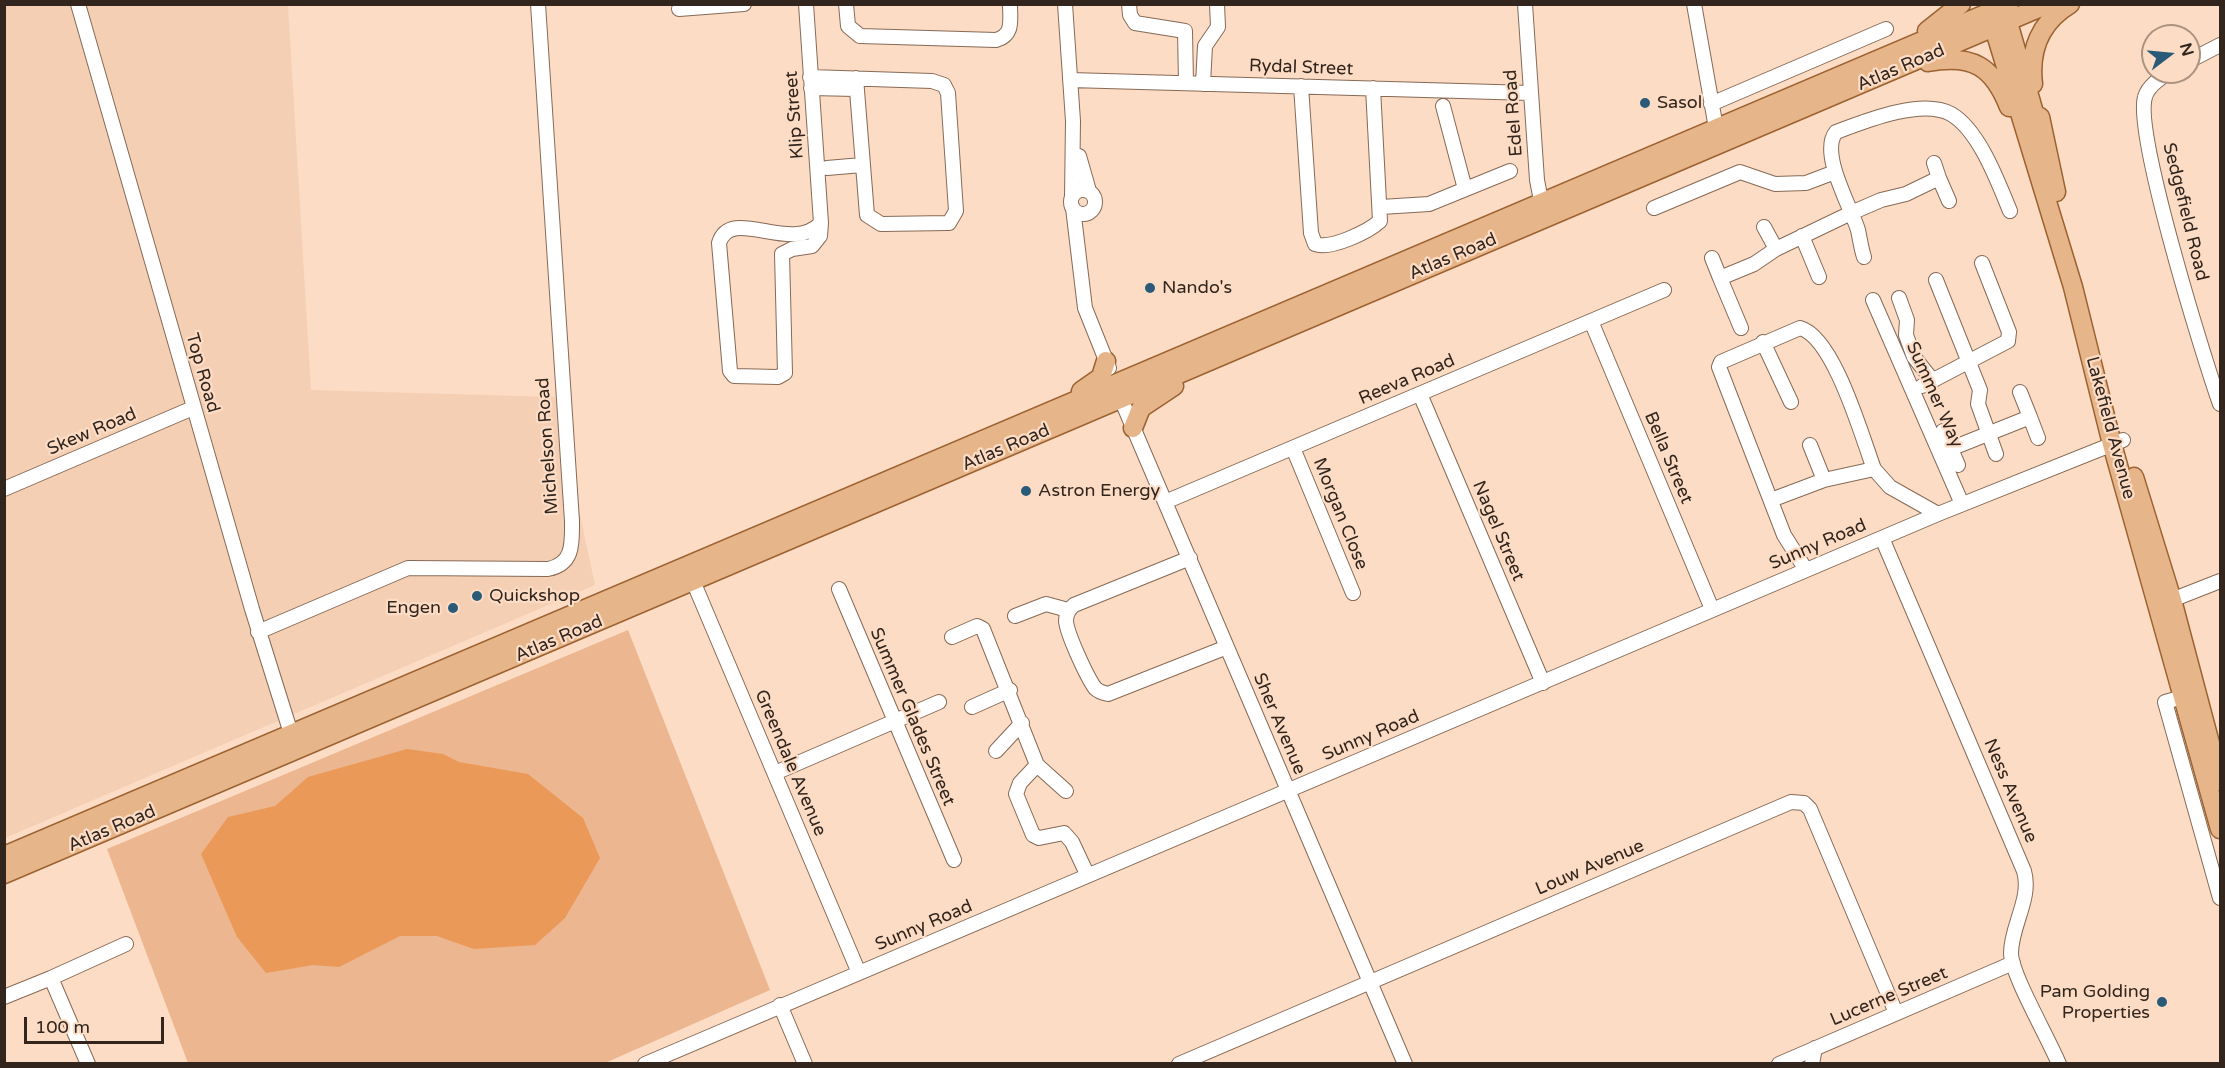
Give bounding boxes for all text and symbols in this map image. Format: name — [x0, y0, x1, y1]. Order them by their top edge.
north arrow — [2141, 24, 2201, 84]
street label: Atlas Road — [1854, 40, 1948, 96]
text: N — [2175, 41, 2198, 59]
street label: Rydal Street — [1248, 55, 1354, 81]
street label: Edel Road — [1500, 69, 1528, 157]
street label: Klip Street — [781, 70, 809, 160]
place label: Sasol — [1657, 92, 1702, 114]
marker: Sasol — [1638, 96, 1652, 110]
street label: Sedgefield Road — [2157, 141, 2213, 283]
street label: Atlas Road — [1406, 229, 1500, 285]
place label: Nando's — [1162, 277, 1232, 299]
marker: Nando's — [1143, 281, 1157, 295]
street label: Top Road — [180, 331, 224, 415]
street label: Summer Way — [1901, 339, 1967, 451]
street label: Reeva Road — [1356, 350, 1458, 410]
street label: Lakefield Avenue — [2081, 354, 2139, 502]
street label: Michelson Road — [532, 377, 564, 515]
street label: Skew Road — [44, 404, 140, 460]
street label: Bella Street — [1639, 409, 1697, 507]
street label: Atlas Road — [959, 420, 1053, 476]
street label: Morgan Close — [1308, 455, 1372, 573]
street label: Nagel Street — [1467, 478, 1529, 584]
place label: Astron Energy — [1038, 480, 1160, 502]
marker: Astron Energy — [1019, 484, 1033, 498]
street label: Sunny Road — [1766, 515, 1870, 575]
place label: Quickshop — [489, 585, 580, 607]
marker: Quickshop — [470, 589, 484, 603]
place label: Engen — [386, 597, 441, 619]
marker: Engen — [446, 601, 460, 615]
street label: Atlas Road — [512, 611, 606, 667]
street label: Summer Glades Street — [865, 625, 959, 809]
street label: Sher Avenue — [1248, 670, 1310, 778]
street label: Greendale Avenue — [749, 687, 831, 839]
street label: Sunny Road — [1319, 706, 1423, 766]
street label: Ness Avenue — [1978, 736, 2042, 846]
street label: Atlas Road — [65, 801, 159, 857]
street label: Louw Avenue — [1533, 835, 1647, 901]
street label: Sunny Road — [872, 896, 976, 956]
street label: Lucerne Street — [1827, 963, 1951, 1031]
place label: Pam Golding Properties — [2040, 981, 2150, 1024]
marker: Pam Golding Properties — [2155, 995, 2169, 1009]
scale bar — [27, 1005, 166, 1043]
text: 100 m — [35, 1016, 90, 1038]

